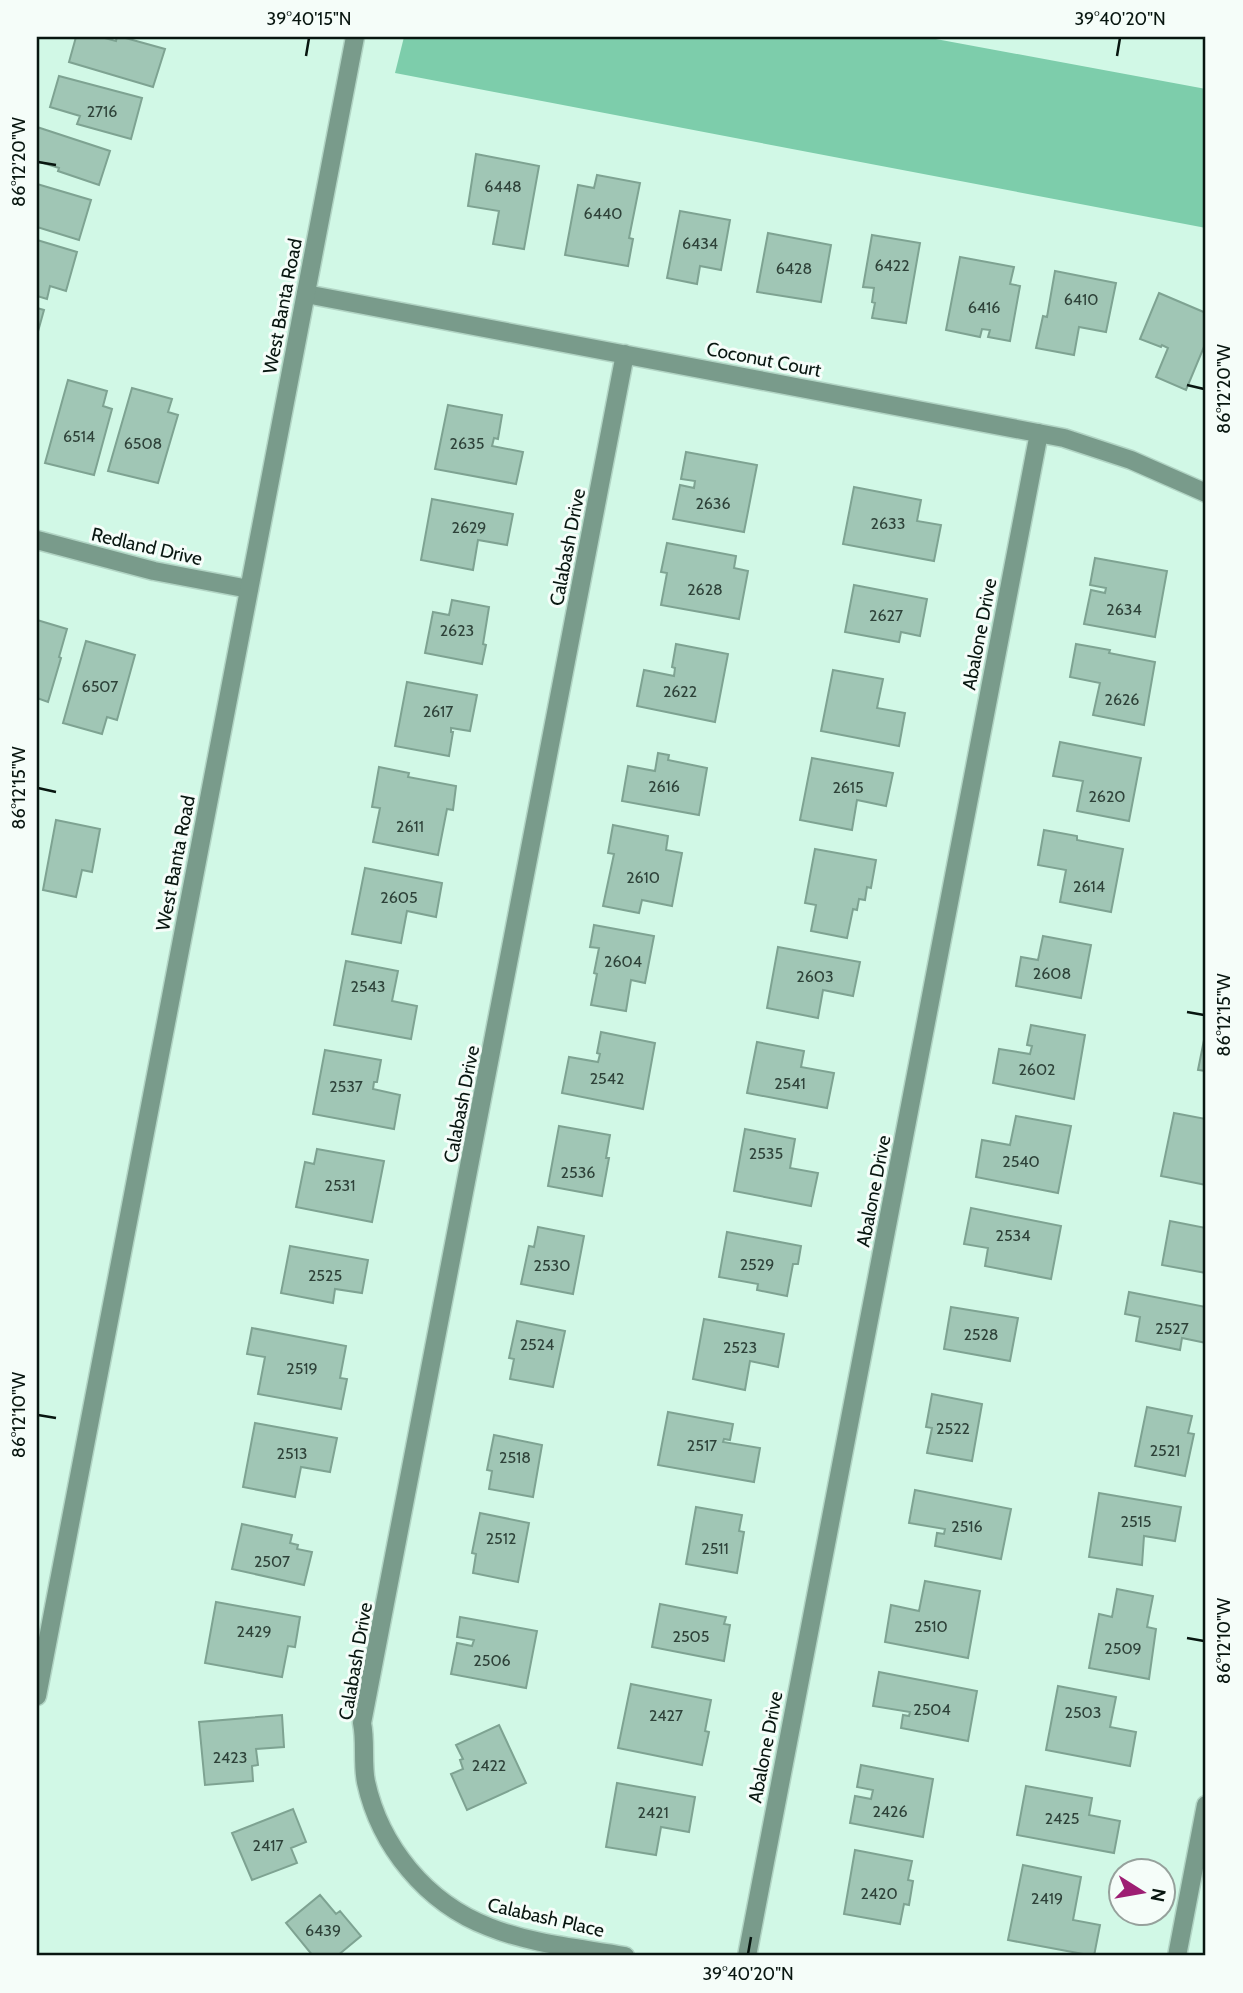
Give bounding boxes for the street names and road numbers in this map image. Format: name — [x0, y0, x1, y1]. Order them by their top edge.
street label: West Banta Road — [258, 236, 307, 376]
street label: Coconut Court — [705, 337, 824, 382]
street label: Calabash Drive — [545, 486, 590, 608]
street label: Redland Drive — [89, 523, 205, 570]
street label: Abalone Drive — [957, 576, 1002, 692]
street label: West Banta Road — [151, 793, 200, 933]
street label: Calabash Drive — [439, 1043, 484, 1165]
street label: Abalone Drive — [851, 1133, 896, 1249]
street label: Calabash Drive — [334, 1600, 377, 1722]
street label: Abalone Drive — [743, 1689, 788, 1805]
street label: Calabash Place — [485, 1893, 607, 1942]

